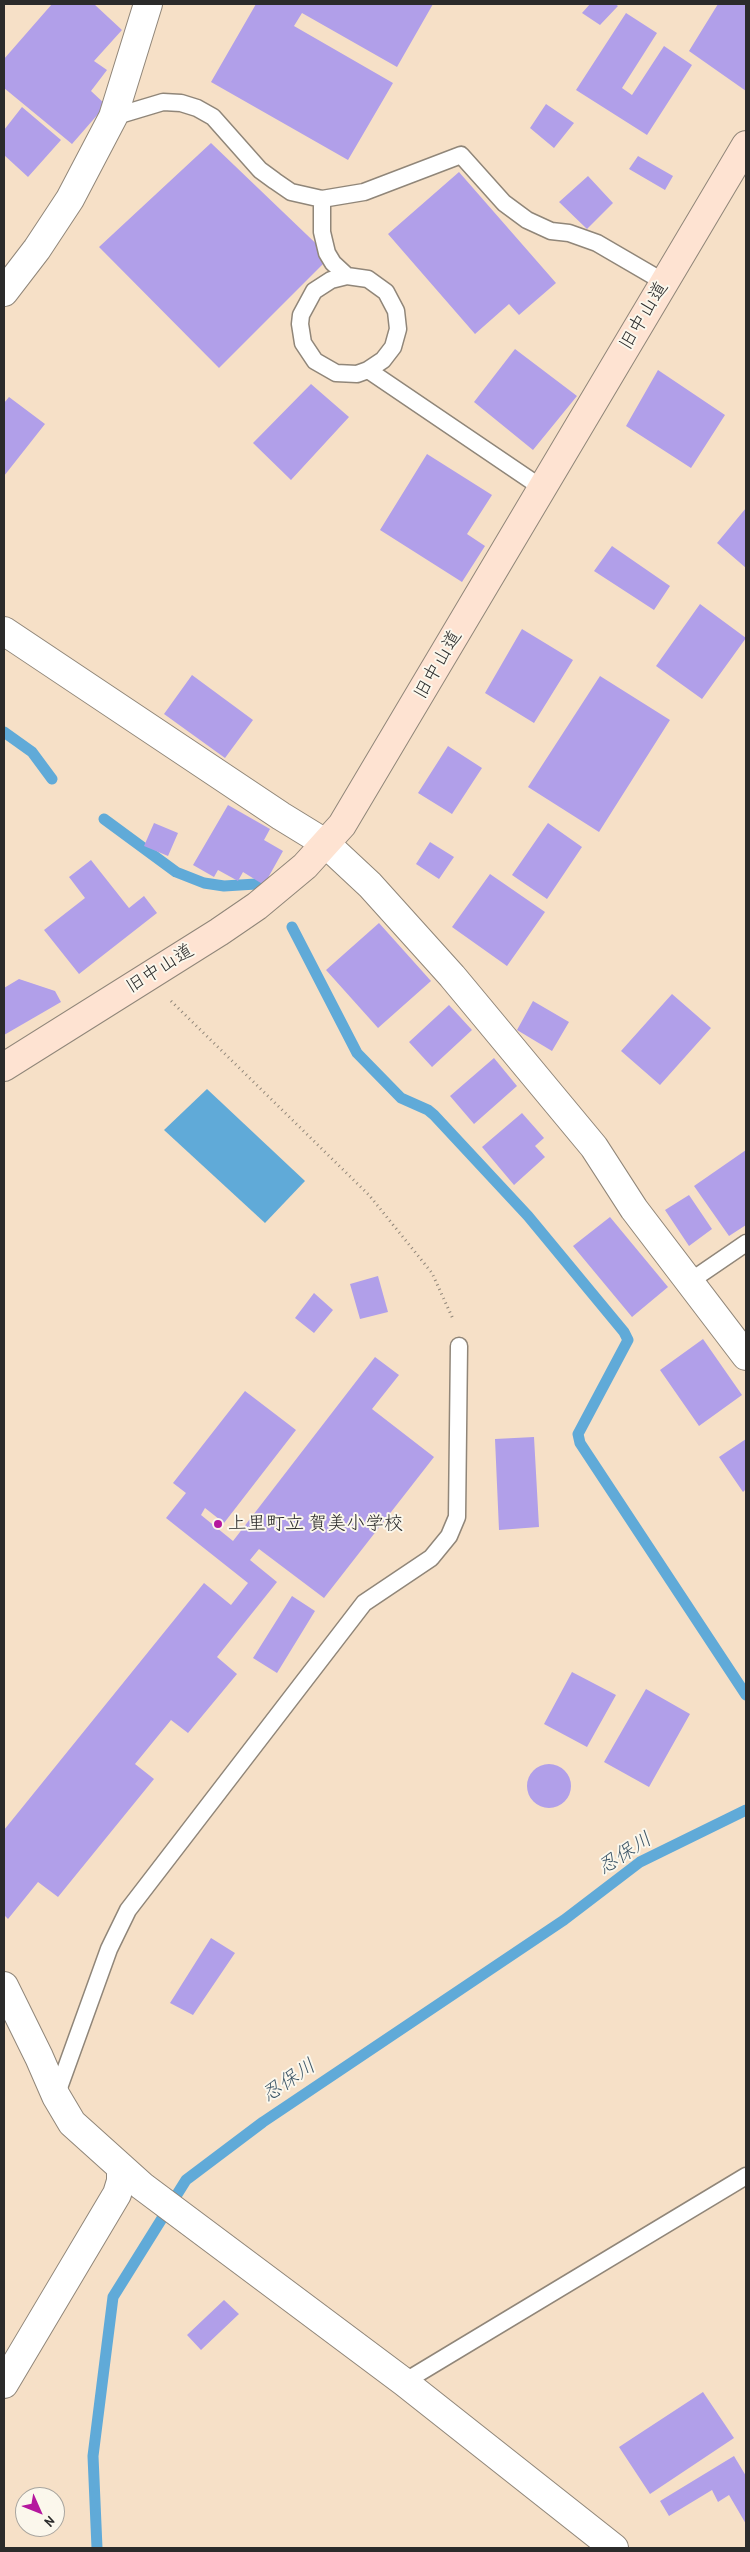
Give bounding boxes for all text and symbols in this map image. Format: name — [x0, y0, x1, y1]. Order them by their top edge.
street label: 旧中山道 — [615, 278, 673, 354]
street label: 旧中山道 — [409, 626, 467, 704]
street label: 旧中山道 — [122, 939, 198, 999]
place label: 上里町立 賀美小学校 — [228, 1513, 403, 1535]
marker: 上里町立 賀美小学校 — [212, 1518, 224, 1530]
water label: 忍保川 — [593, 1828, 657, 1880]
water label: 忍保川 — [257, 2054, 321, 2108]
north arrow — [15, 2487, 65, 2537]
text: N — [41, 2513, 60, 2531]

